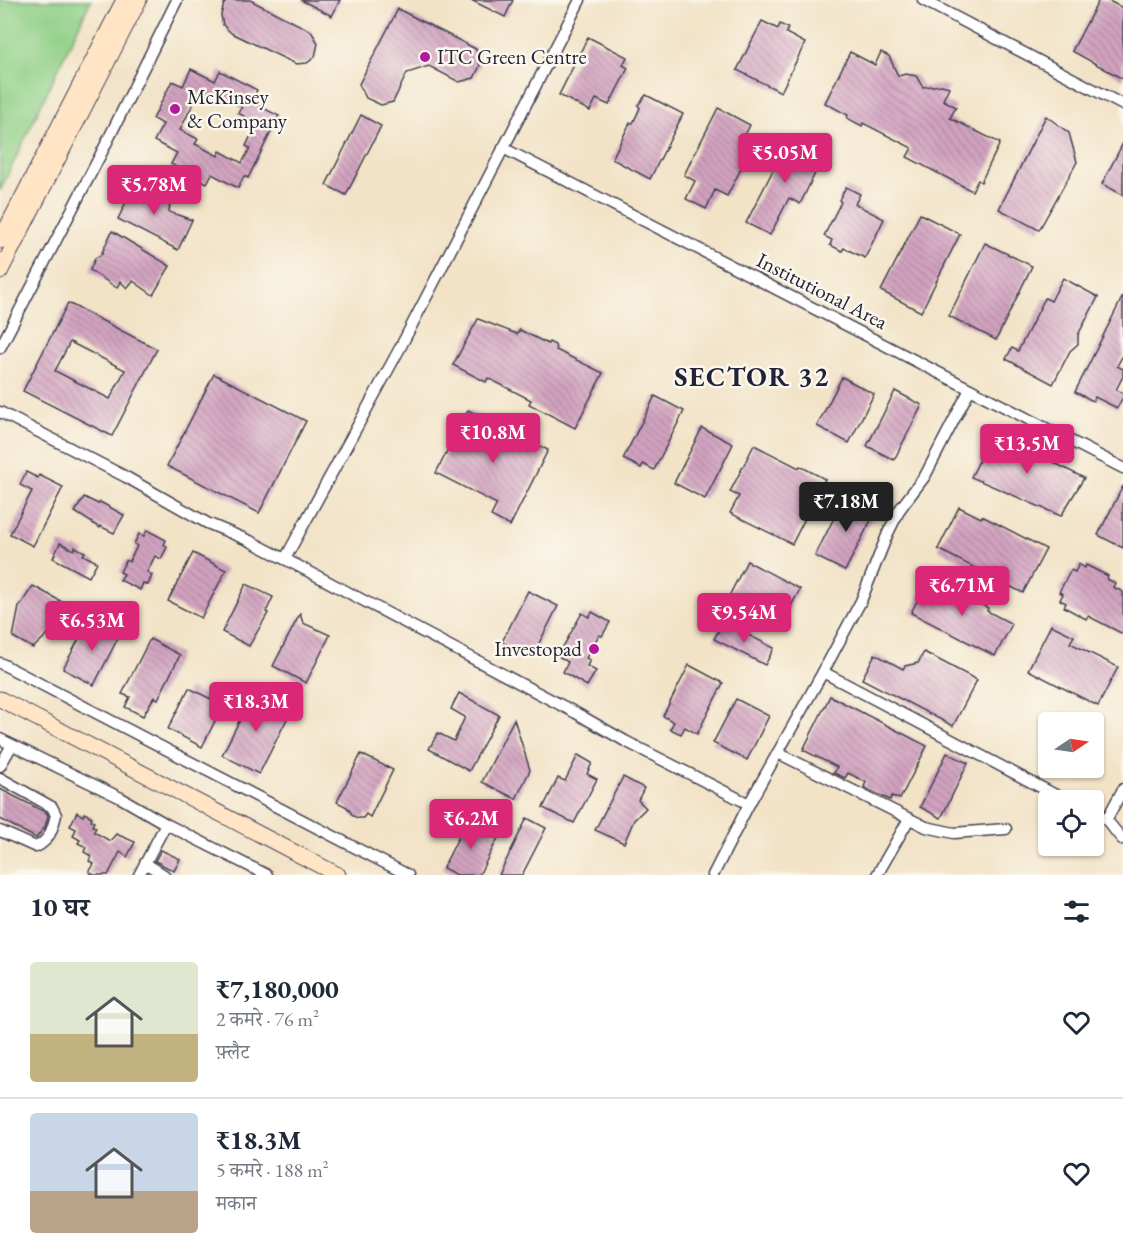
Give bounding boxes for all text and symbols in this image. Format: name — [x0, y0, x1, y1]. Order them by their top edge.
place label: ITC Green Centre — [437, 43, 587, 70]
marker: ITC Green Centre — [418, 50, 432, 64]
place label: McKinsey & Company — [187, 83, 288, 134]
marker: McKinsey & Company — [168, 102, 182, 116]
pin: ₹5.05M — [736, 133, 834, 184]
text: ₹5.05M — [752, 139, 818, 165]
pin: ₹5.78M — [105, 165, 203, 216]
text: ₹5.78M — [121, 171, 187, 197]
street label: Institutional Area — [752, 246, 893, 335]
district label: SECTOR 32 — [674, 359, 830, 394]
pin: ₹10.8M — [444, 413, 542, 464]
text: ₹10.8M — [460, 419, 526, 445]
pin: ₹13.5M — [978, 424, 1076, 475]
text: ₹13.5M — [994, 430, 1060, 456]
pin: ₹7.18M — [797, 482, 895, 533]
text: ₹7.18M — [813, 488, 879, 514]
pin: ₹6.71M — [913, 566, 1011, 617]
text: ₹6.71M — [929, 572, 995, 598]
pin: ₹9.54M — [695, 593, 793, 644]
text: ₹9.54M — [711, 599, 777, 625]
pin: ₹6.53M — [43, 601, 141, 652]
text: ₹6.53M — [59, 607, 125, 633]
place label: Investopad — [494, 635, 582, 662]
marker: Investopad — [587, 642, 601, 656]
pin: ₹18.3M — [207, 682, 305, 733]
text: ₹18.3M — [223, 688, 289, 714]
north arrow — [1038, 712, 1104, 778]
map controls — [1038, 712, 1104, 856]
button: locate — [1038, 790, 1104, 856]
pin: ₹6.2M — [429, 799, 513, 850]
text: ₹6.2M — [444, 805, 499, 831]
text: 10 घर — [30, 890, 90, 924]
icon: filters — [1060, 895, 1093, 928]
text: ₹7,180,000 — [216, 972, 339, 1006]
icon: home — [78, 986, 150, 1058]
text: 2 कमरे · 76 m² — [216, 1006, 319, 1032]
icon: heart — [1060, 1006, 1093, 1039]
text: फ़्लैट — [216, 1039, 249, 1065]
text: ₹18.3M — [216, 1123, 301, 1157]
icon: home — [78, 1137, 150, 1209]
text: 5 कमरे · 188 m² — [216, 1157, 329, 1183]
icon: heart — [1060, 1157, 1093, 1190]
text: मकान — [216, 1190, 257, 1216]

